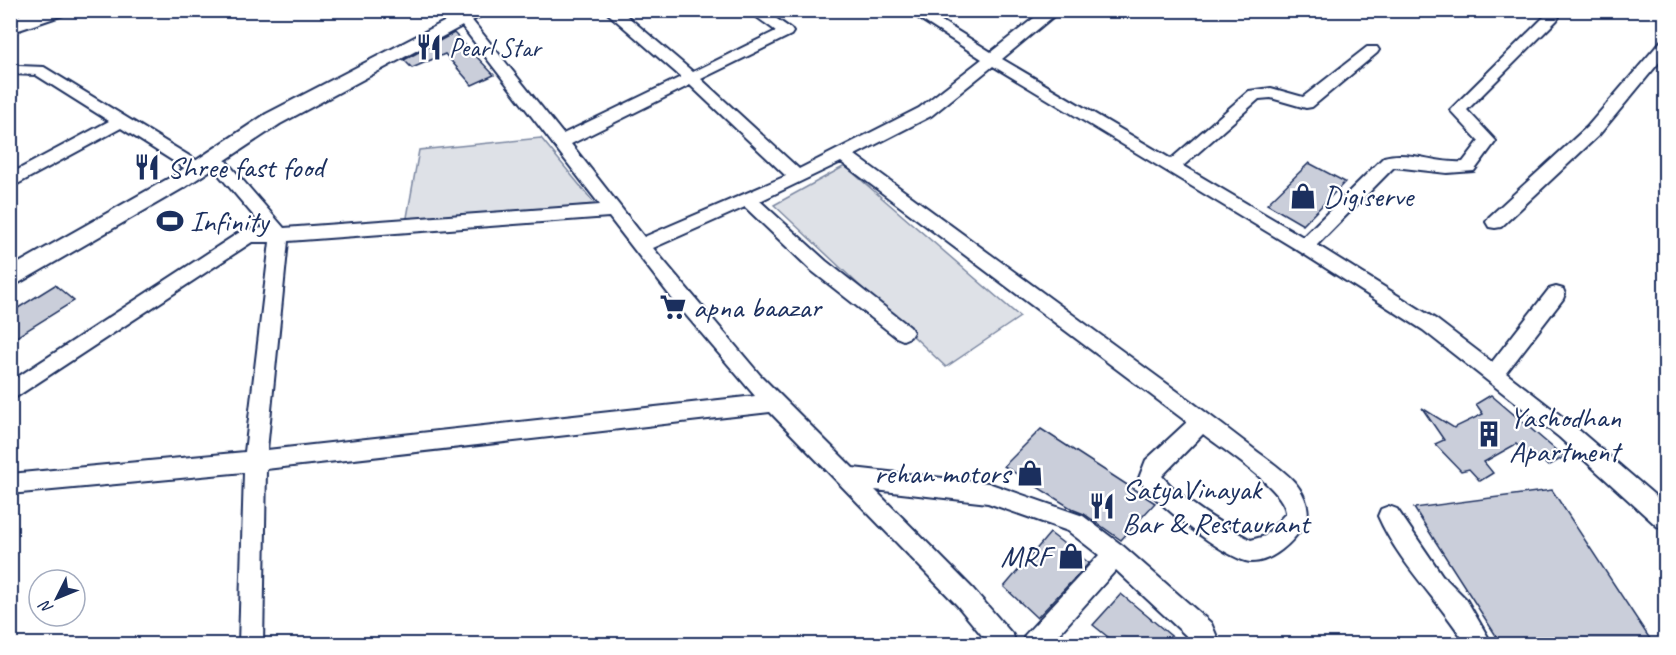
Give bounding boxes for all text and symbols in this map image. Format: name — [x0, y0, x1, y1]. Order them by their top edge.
place label: Pearl Star — [449, 31, 543, 64]
restaurant icon: Pearl Star — [414, 32, 444, 62]
place label: Shree fast food — [167, 148, 328, 186]
restaurant icon: Shree fast food — [132, 152, 162, 182]
place label: Digiserve — [1323, 177, 1415, 215]
shop icon: Digiserve — [1288, 181, 1318, 211]
place label: Infinity — [190, 202, 271, 240]
sports icon: Infinity — [155, 206, 185, 236]
place label: apna baazar — [693, 288, 823, 326]
supermarket icon: apna baazar — [658, 292, 688, 322]
place label: Yashodhan Apartment — [1509, 398, 1623, 470]
building icon: Yashodhan Apartment — [1474, 419, 1504, 449]
place label: rehan motors — [874, 454, 1013, 492]
shop icon: rehan motors — [1015, 458, 1045, 488]
place label: SatyaVinayak Bar & Restaurant — [1122, 470, 1312, 542]
restaurant icon: SatyaVinayak Bar & Restaurant — [1087, 491, 1117, 521]
place label: MRF — [1000, 537, 1056, 575]
shop icon: MRF — [1056, 541, 1086, 571]
north arrow — [27, 568, 87, 628]
text: N — [34, 595, 57, 618]

